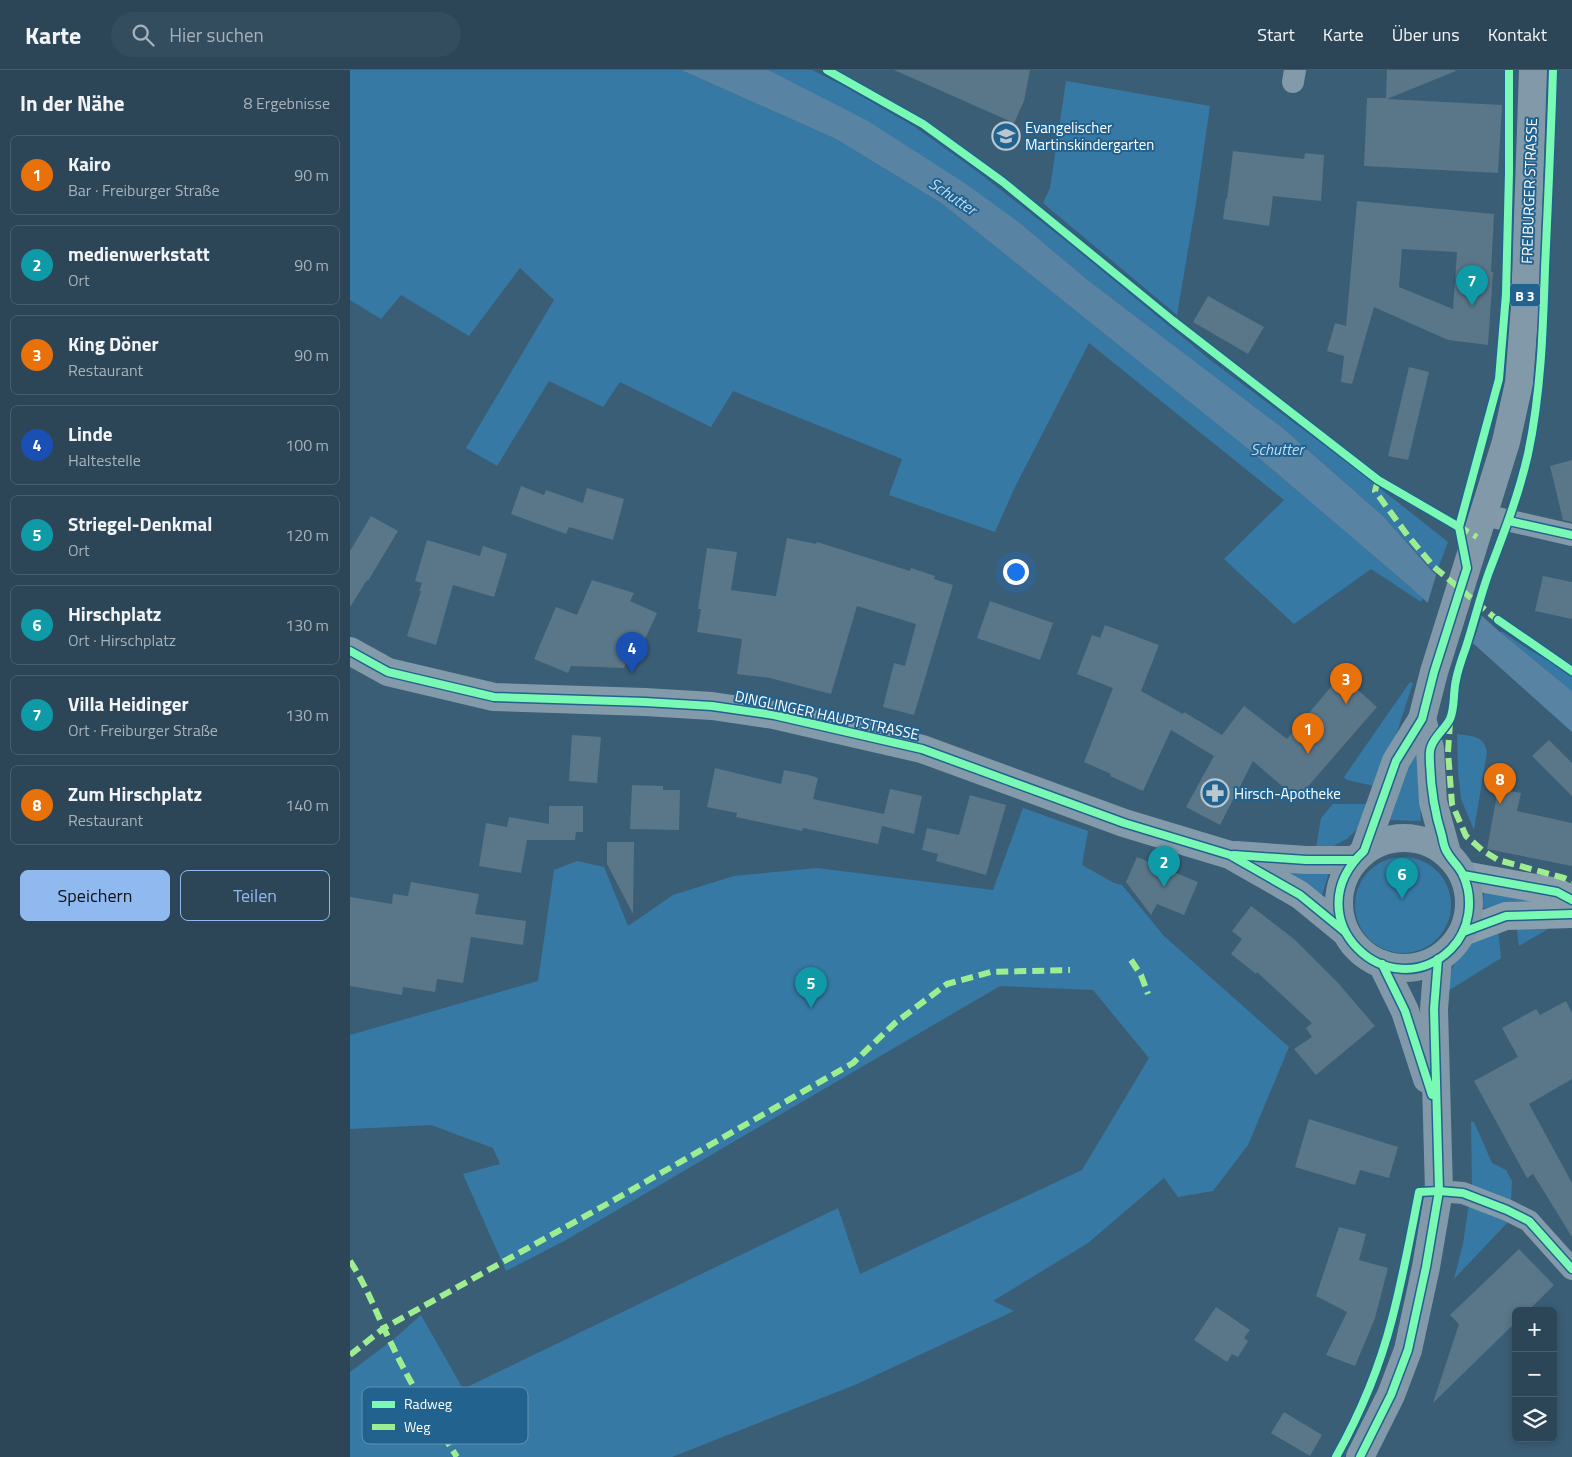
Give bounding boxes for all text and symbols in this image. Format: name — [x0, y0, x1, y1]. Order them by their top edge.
search box — [111, 12, 461, 57]
text: Karte — [25, 17, 81, 53]
text: Hier suchen — [169, 20, 264, 49]
icon: search — [129, 21, 157, 49]
text: Start — [1257, 21, 1295, 48]
text: Karte — [1323, 21, 1364, 48]
text: Über uns — [1392, 21, 1460, 48]
text: Kontakt — [1488, 21, 1547, 48]
text: In der Nähe — [20, 87, 125, 119]
text: 8 Ergebnisse — [243, 91, 330, 115]
place label: Evangelischer Martinskindergarten — [1025, 116, 1154, 156]
street label: FREIBURGER STRASSE — [1515, 118, 1543, 264]
school or university icon: Evangelischer Martinskindergarten — [991, 121, 1021, 151]
text: Kairo — [68, 149, 111, 178]
text: 1 — [33, 163, 41, 187]
text: 90 m — [294, 163, 329, 187]
water label: Schutter — [924, 171, 983, 222]
text: Bar · Freiburger Straße — [68, 178, 220, 202]
text: medienwerkstatt — [68, 239, 210, 268]
text: 2 — [33, 253, 41, 277]
text: 90 m — [294, 253, 329, 277]
pin: 7 — [1456, 265, 1488, 306]
text: Ort — [68, 268, 90, 292]
road number: B 3 — [1510, 284, 1540, 306]
text: King Döner — [68, 329, 159, 358]
text: 3 — [33, 343, 41, 367]
text: 90 m — [294, 343, 329, 367]
text: Restaurant — [68, 358, 143, 382]
text: Linde — [68, 419, 113, 448]
text: 4 — [33, 433, 41, 457]
text: 100 m — [285, 433, 329, 457]
water label: Schutter — [1250, 437, 1305, 461]
text: Haltestelle — [68, 448, 141, 472]
text: Striegel-Denkmal — [68, 509, 212, 538]
text: 5 — [33, 523, 41, 547]
text: 120 m — [285, 523, 329, 547]
text: Ort — [68, 538, 90, 562]
your location — [1003, 559, 1029, 585]
text: Hirschplatz — [68, 599, 162, 628]
text: 6 — [33, 613, 41, 637]
text: 130 m — [285, 613, 329, 637]
text: Ort · Hirschplatz — [68, 628, 176, 652]
pin: 4 — [616, 632, 648, 673]
pin: 3 — [1330, 663, 1362, 704]
street label: DINGLINGER HAUPTSTRASSE — [733, 684, 921, 746]
text: Villa Heidinger — [68, 689, 189, 718]
text: 7 — [33, 703, 41, 727]
text: 130 m — [285, 703, 329, 727]
pin: 1 — [1292, 713, 1324, 754]
text: Ort · Freiburger Straße — [68, 718, 218, 742]
pin: 8 — [1484, 763, 1516, 804]
pharmacy icon: Hirsch-Apotheke — [1200, 778, 1230, 808]
text: Zum Hirschplatz — [68, 779, 202, 808]
place label: Hirsch-Apotheke — [1234, 782, 1341, 805]
text: 8 — [33, 793, 41, 817]
text: 140 m — [285, 793, 329, 817]
text: Restaurant — [68, 808, 143, 832]
pin: 2 — [1148, 846, 1180, 887]
pin: 6 — [1386, 858, 1418, 899]
button: Speichern — [20, 870, 170, 921]
button: Teilen — [180, 870, 330, 921]
pin: 5 — [795, 967, 827, 1008]
map controls — [1512, 1307, 1557, 1442]
button: + — [1512, 1307, 1557, 1352]
button: − — [1512, 1352, 1557, 1397]
legend — [362, 1387, 528, 1444]
text: Radweg — [404, 1393, 452, 1414]
button: layers — [1512, 1397, 1557, 1442]
text: Weg — [404, 1416, 430, 1437]

